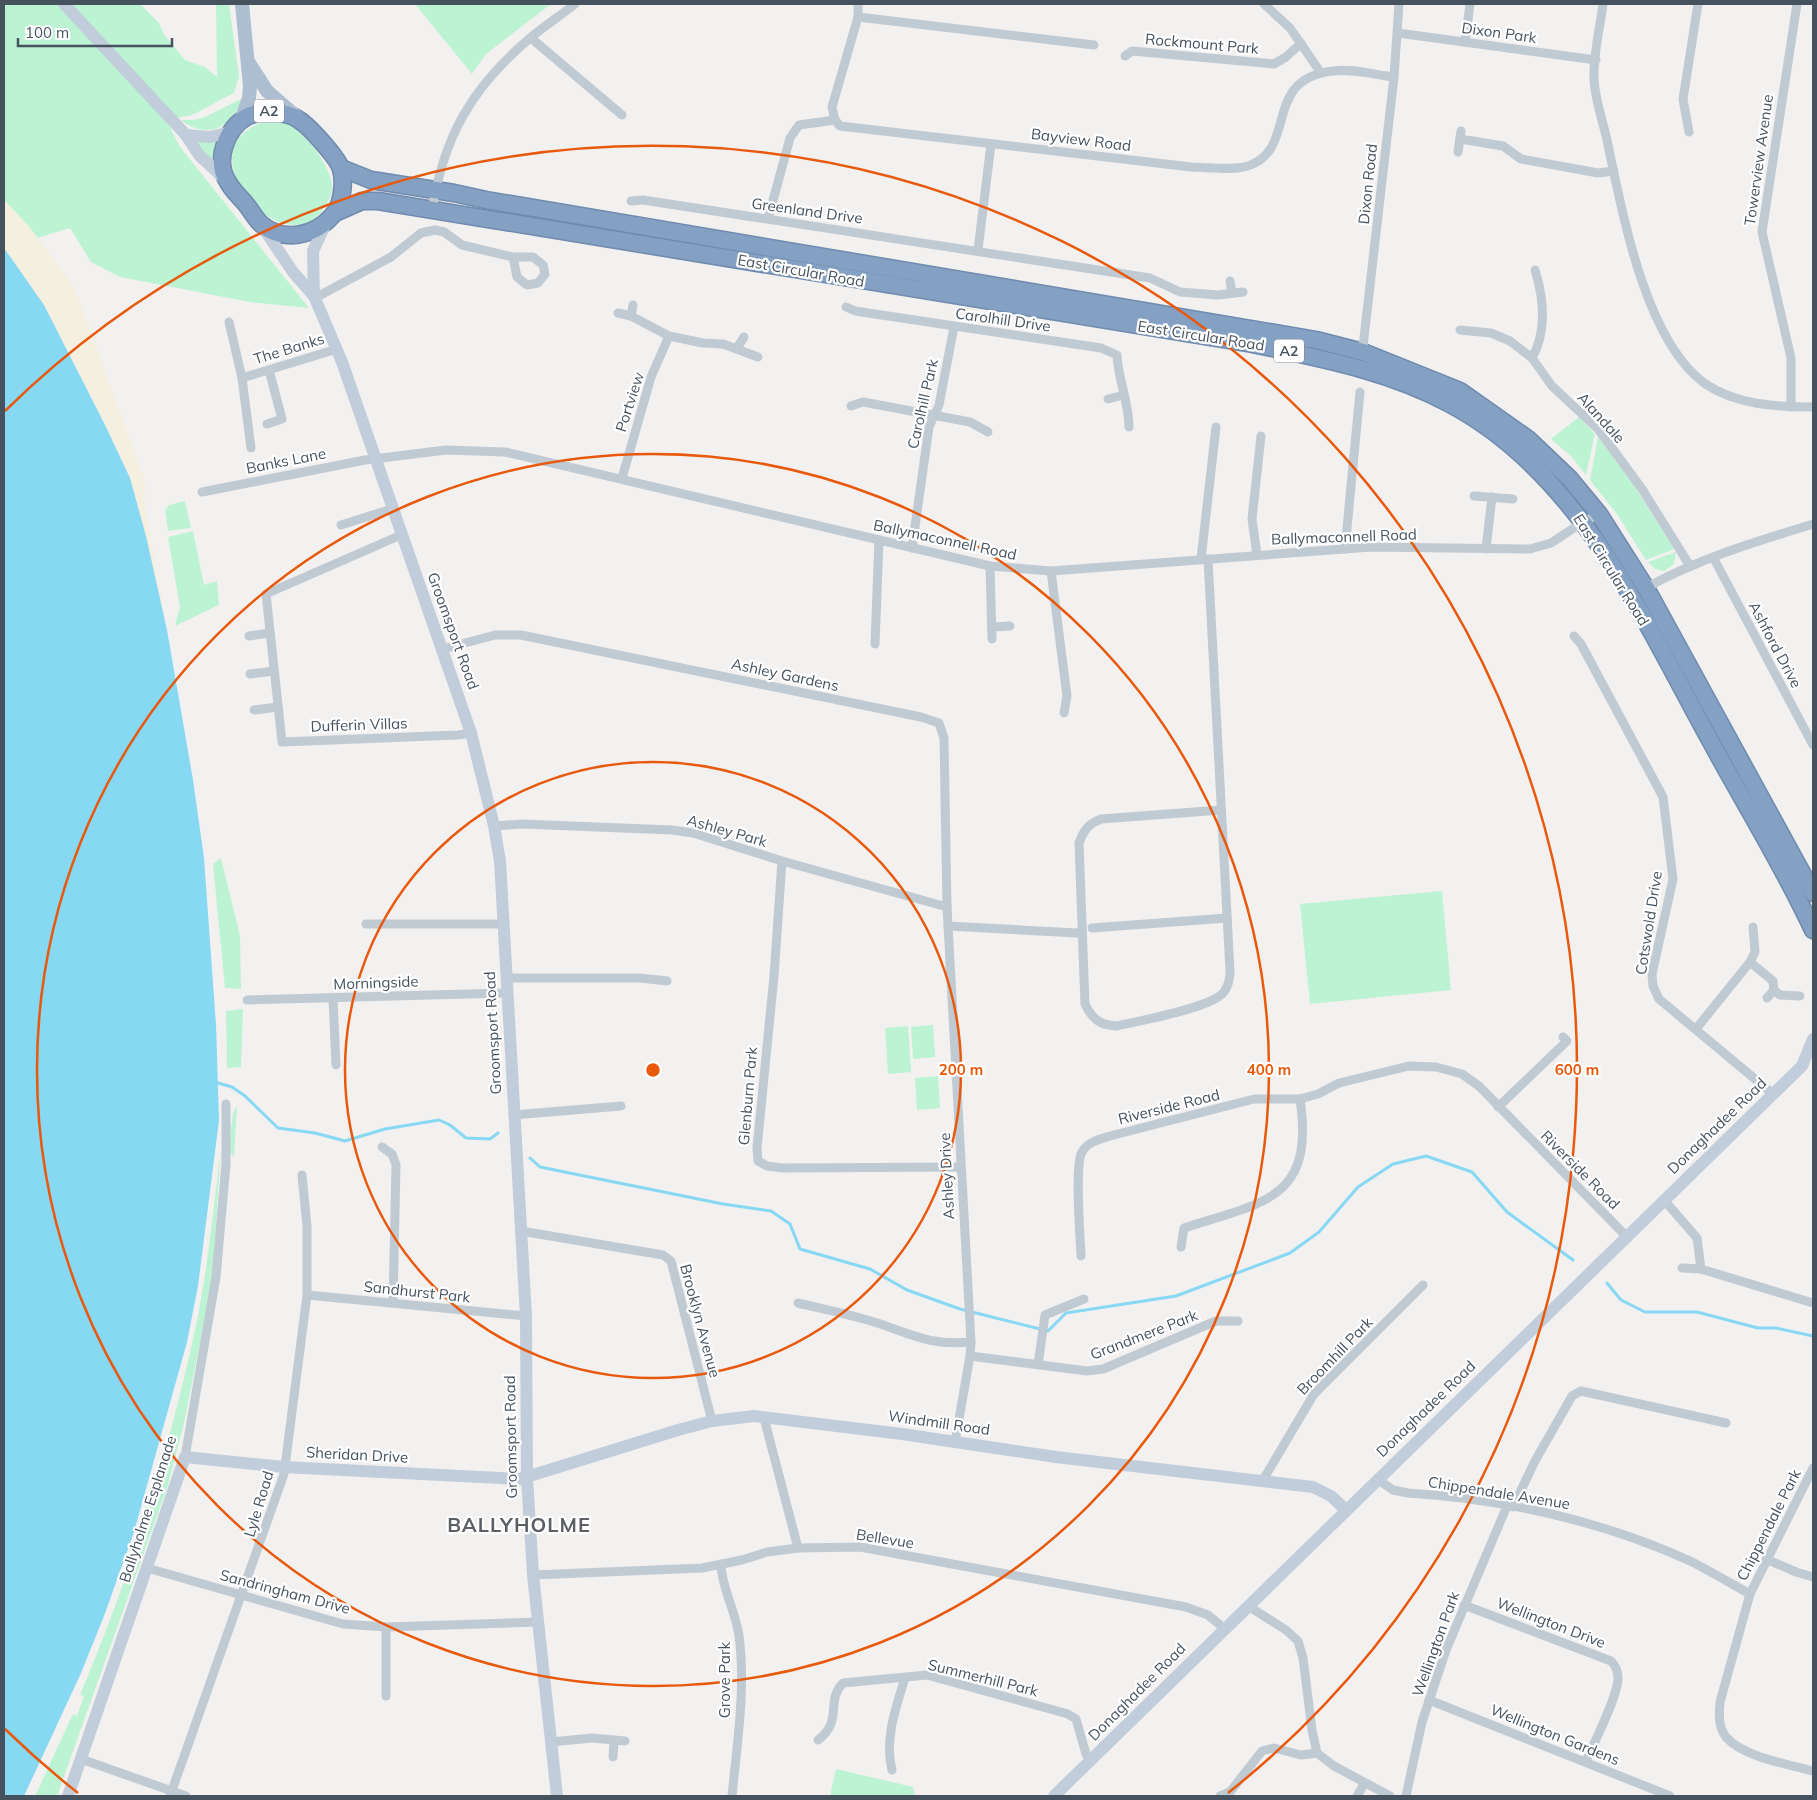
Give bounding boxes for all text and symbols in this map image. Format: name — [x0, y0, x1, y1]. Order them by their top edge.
scale bar — [18, 15, 171, 47]
street label: Dixon Park — [1460, 18, 1538, 47]
text: 100 m — [25, 23, 69, 42]
street label: Rockmount Park — [1145, 29, 1260, 58]
street label: Towerview Avenue — [1740, 93, 1777, 227]
road number: A2 — [254, 100, 284, 122]
street label: Bayview Road — [1030, 124, 1132, 155]
street label: Dixon Road — [1354, 143, 1381, 225]
street label: Greenland Drive — [750, 193, 864, 228]
street label: East Circular Road — [736, 250, 866, 291]
street label: Carolhill Drive — [954, 303, 1052, 336]
street label: East Circular Road — [1136, 316, 1266, 355]
street label: The Banks — [251, 329, 327, 368]
road number: A2 — [1274, 340, 1304, 362]
street label: Carolhill Park — [903, 357, 942, 451]
street label: Portview — [611, 370, 648, 434]
street label: Alandale — [1574, 388, 1629, 447]
street label: Banks Lane — [244, 443, 328, 478]
street label: East Circular Road — [1569, 510, 1653, 629]
street label: Ballymaconnell Road — [872, 515, 1018, 564]
street label: Ballymaconnell Road — [1271, 524, 1417, 549]
street label: Groomsport Road — [423, 570, 484, 692]
street label: Ashford Drive — [1745, 598, 1806, 691]
street label: Ashley Gardens — [730, 654, 841, 695]
street label: Dufferin Villas — [310, 713, 408, 736]
street label: Ashley Park — [685, 810, 770, 851]
street label: Cotswold Drive — [1631, 870, 1666, 976]
street label: Groomsport Road — [480, 971, 505, 1095]
street label: Morningside — [333, 972, 419, 993]
street label: Glenburn Park — [734, 1046, 761, 1146]
text: 200 m — [939, 1060, 983, 1079]
text: 400 m — [1247, 1060, 1291, 1079]
text: 600 m — [1555, 1060, 1599, 1079]
centre of rings — [644, 1061, 662, 1079]
street label: Donaghadee Road — [1663, 1074, 1770, 1178]
street label: Riverside Road — [1116, 1085, 1222, 1128]
street label: Riverside Road — [1537, 1126, 1624, 1213]
street label: Ashley Drive — [935, 1132, 958, 1220]
street label: Brooklyn Avenue — [676, 1262, 725, 1380]
street label: Sandhurst Park — [363, 1276, 472, 1307]
street label: Grandmere Park — [1087, 1305, 1200, 1364]
street label: Broomhill Park — [1293, 1313, 1377, 1399]
street label: Donaghadee Road — [1372, 1357, 1479, 1461]
street label: Groomsport Road — [500, 1375, 521, 1499]
street label: Windmill Road — [887, 1406, 991, 1439]
street label: Ballyholme Esplanade — [115, 1433, 180, 1585]
street label: Sheridan Drive — [305, 1442, 409, 1467]
street label: Chippendale Park — [1732, 1466, 1805, 1584]
street label: Lyle Road — [240, 1469, 278, 1539]
street label: Chippendale Avenue — [1427, 1472, 1571, 1513]
district label: BALLYHOLME — [447, 1512, 591, 1537]
street label: Bellevue — [855, 1525, 915, 1552]
street label: Sandringham Drive — [218, 1565, 352, 1618]
street label: Wellington Park — [1408, 1588, 1463, 1699]
street label: Wellington Drive — [1494, 1593, 1608, 1652]
street label: Donaghadee Road — [1084, 1639, 1189, 1744]
street label: Grove Park — [715, 1642, 734, 1718]
street label: Summerhill Park — [926, 1655, 1040, 1700]
street label: Wellington Gardens — [1488, 1700, 1623, 1769]

